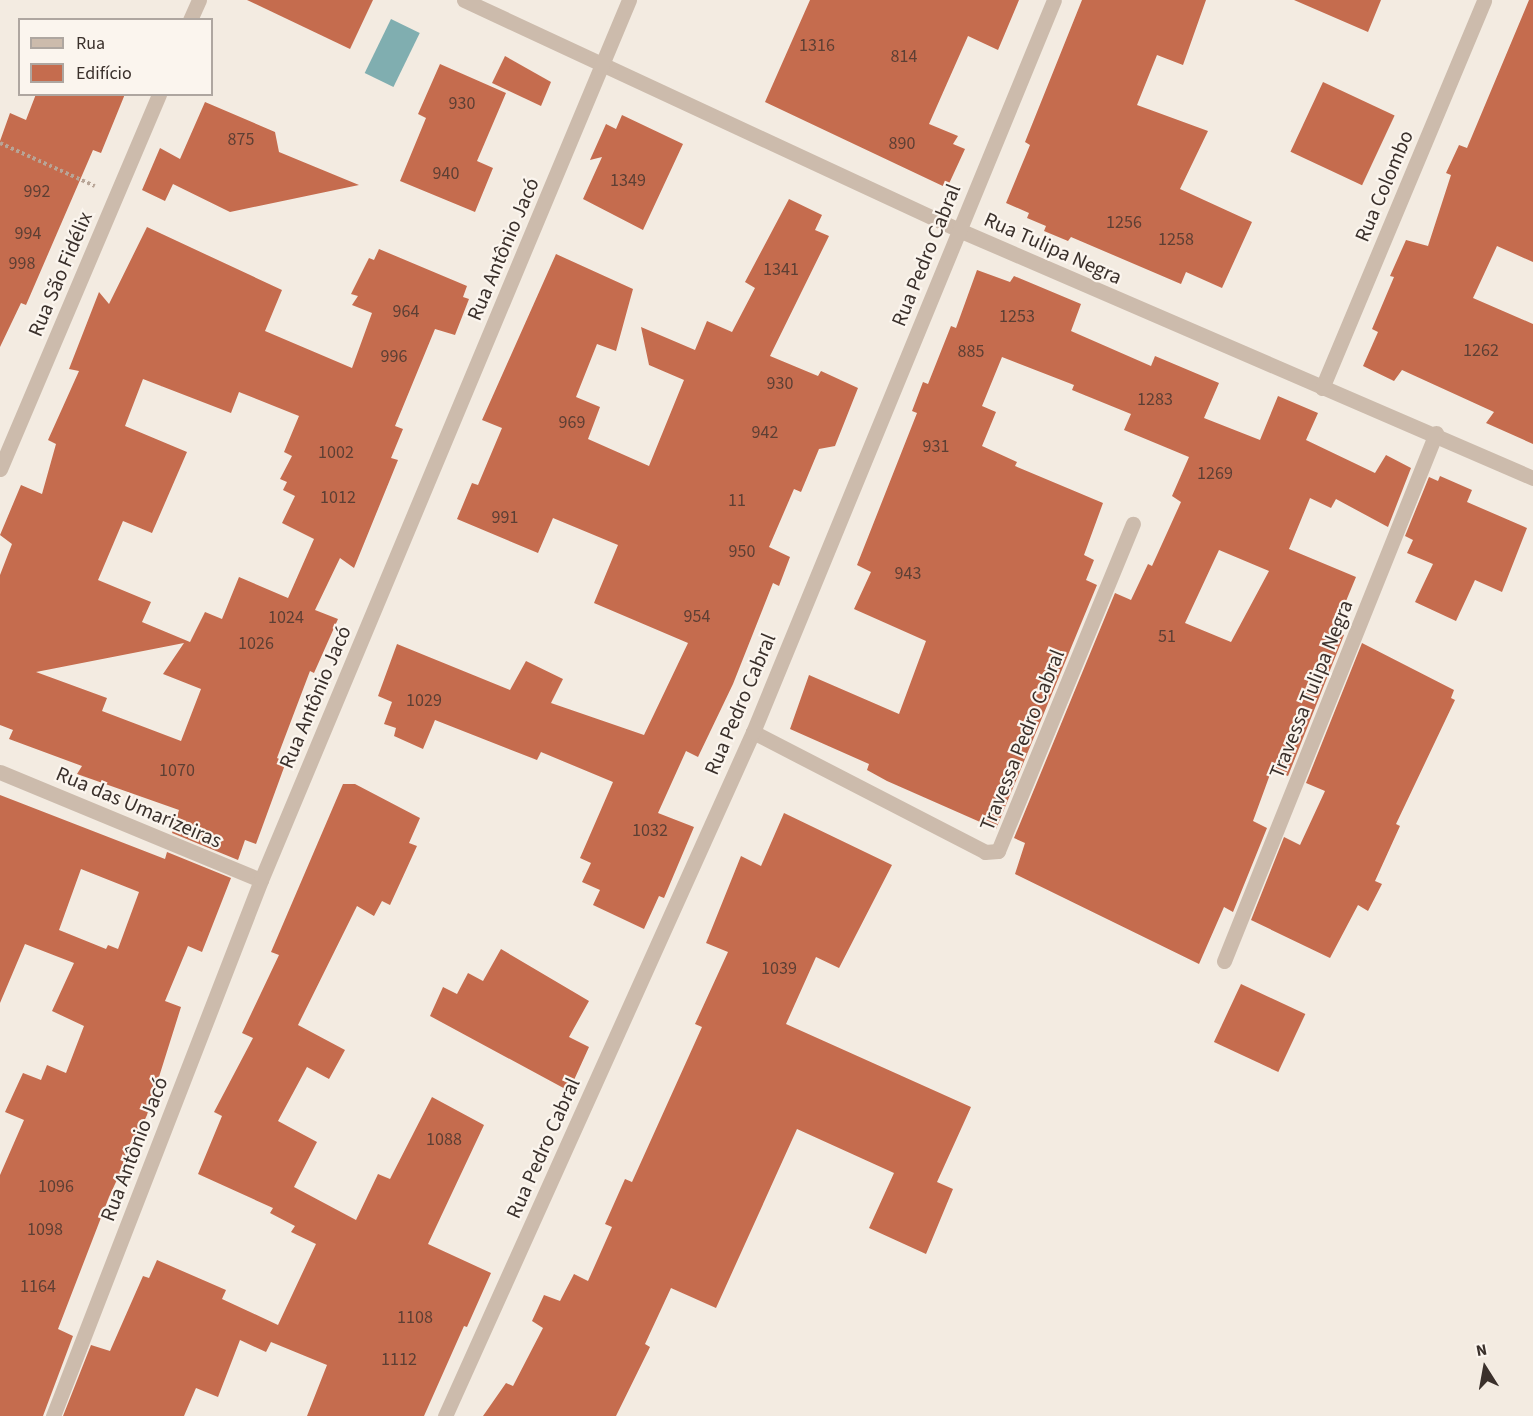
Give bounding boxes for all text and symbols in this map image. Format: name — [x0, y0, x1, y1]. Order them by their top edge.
legend — [18, 18, 213, 96]
text: Rua — [76, 31, 105, 56]
house number: 1316 — [799, 35, 835, 57]
house number: 814 — [891, 46, 917, 68]
text: Edifício — [76, 61, 132, 86]
house number: 930 — [449, 93, 475, 115]
street label: Rua Colombo — [1349, 126, 1419, 246]
house number: 875 — [228, 129, 254, 151]
house number: 890 — [889, 133, 915, 155]
house number: 940 — [433, 163, 459, 185]
house number: 1349 — [610, 170, 646, 192]
street label: Rua Antônio Jacó — [462, 174, 544, 324]
street label: Rua Pedro Cabral — [886, 180, 966, 330]
house number: 992 — [24, 181, 50, 203]
street label: Rua Tulipa Negra — [980, 206, 1126, 290]
street label: Rua São Fidélix — [22, 208, 98, 340]
house number: 1256 — [1106, 212, 1142, 234]
house number: 994 — [15, 223, 41, 245]
house number: 1258 — [1158, 229, 1194, 251]
house number: 998 — [9, 253, 35, 275]
house number: 1341 — [763, 259, 799, 281]
house number: 964 — [393, 301, 419, 323]
house number: 1253 — [999, 306, 1035, 328]
house number: 1262 — [1463, 340, 1499, 362]
house number: 885 — [958, 341, 984, 363]
house number: 996 — [381, 346, 407, 368]
house number: 930 — [767, 373, 793, 395]
house number: 1283 — [1137, 389, 1173, 411]
house number: 969 — [559, 412, 585, 434]
house number: 942 — [752, 422, 778, 444]
house number: 931 — [923, 436, 949, 458]
house number: 1002 — [318, 442, 354, 464]
house number: 1269 — [1197, 463, 1233, 485]
house number: 1012 — [320, 487, 356, 509]
house number: 11 — [728, 490, 746, 512]
house number: 991 — [492, 507, 518, 529]
house number: 950 — [729, 541, 755, 563]
house number: 943 — [895, 563, 921, 585]
street label: Travessa Tulipa Negra — [1264, 596, 1358, 782]
house number: 954 — [684, 606, 710, 628]
house number: 1024 — [268, 607, 304, 629]
street label: Rua Antônio Jacó — [274, 622, 356, 772]
house number: 51 — [1158, 626, 1176, 648]
street label: Rua Pedro Cabral — [699, 629, 781, 779]
house number: 1026 — [238, 633, 274, 655]
street label: Travessa Pedro Cabral — [974, 646, 1070, 834]
house number: 1029 — [406, 690, 442, 712]
house number: 1070 — [159, 760, 195, 782]
street label: Rua das Umarizeiras — [52, 761, 226, 853]
house number: 1032 — [632, 820, 668, 842]
house number: 1039 — [761, 958, 797, 980]
street label: Rua Antônio Jacó — [95, 1073, 173, 1225]
street label: Rua Pedro Cabral — [501, 1074, 585, 1222]
house number: 1088 — [426, 1129, 462, 1151]
house number: 1096 — [38, 1176, 74, 1198]
house number: 1098 — [27, 1219, 63, 1241]
house number: 1164 — [20, 1276, 56, 1298]
house number: 1108 — [397, 1307, 433, 1329]
north arrow — [1455, 1338, 1515, 1398]
text: N — [1474, 1339, 1489, 1362]
house number: 1112 — [381, 1349, 417, 1371]

